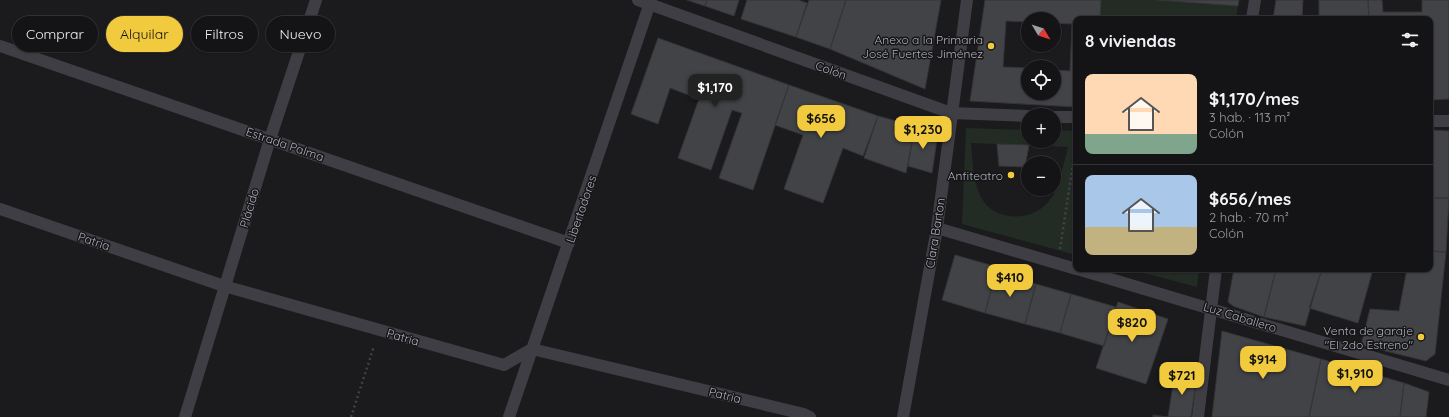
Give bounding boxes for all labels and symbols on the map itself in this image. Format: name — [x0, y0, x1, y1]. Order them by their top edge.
north arrow — [1021, 12, 1061, 52]
place label: Anexo a la Primaria José Fuertes Jiménez — [862, 32, 983, 61]
marker: Anexo a la Primaria José Fuertes Jiménez — [986, 41, 996, 51]
street label: Colón — [813, 57, 849, 83]
pin: $1,170 — [682, 74, 748, 108]
pin: $656 — [797, 105, 845, 139]
pin: $1,230 — [890, 116, 956, 150]
street label: Estrada Palma — [244, 124, 326, 164]
place label: Anfiteatro — [948, 168, 1003, 183]
marker: Anfiteatro — [1006, 170, 1016, 180]
street label: Libertadores — [562, 173, 600, 245]
street label: Plácido — [236, 186, 262, 230]
street label: Clara Barton — [922, 197, 948, 269]
street label: Patria — [76, 229, 112, 253]
pin: $410 — [986, 264, 1034, 298]
street label: Luz Caballero — [1202, 299, 1278, 335]
pin: $820 — [1108, 309, 1156, 343]
place label: Venta de garaje "El 2do Estreno" — [1323, 323, 1413, 352]
street label: Patria — [385, 325, 421, 349]
marker: Venta de garaje "El 2do Estreno" — [1416, 332, 1426, 342]
pin: $914 — [1239, 346, 1287, 380]
pin: $1,910 — [1322, 360, 1388, 394]
pin: $721 — [1158, 362, 1206, 396]
street label: Patria — [707, 384, 743, 406]

